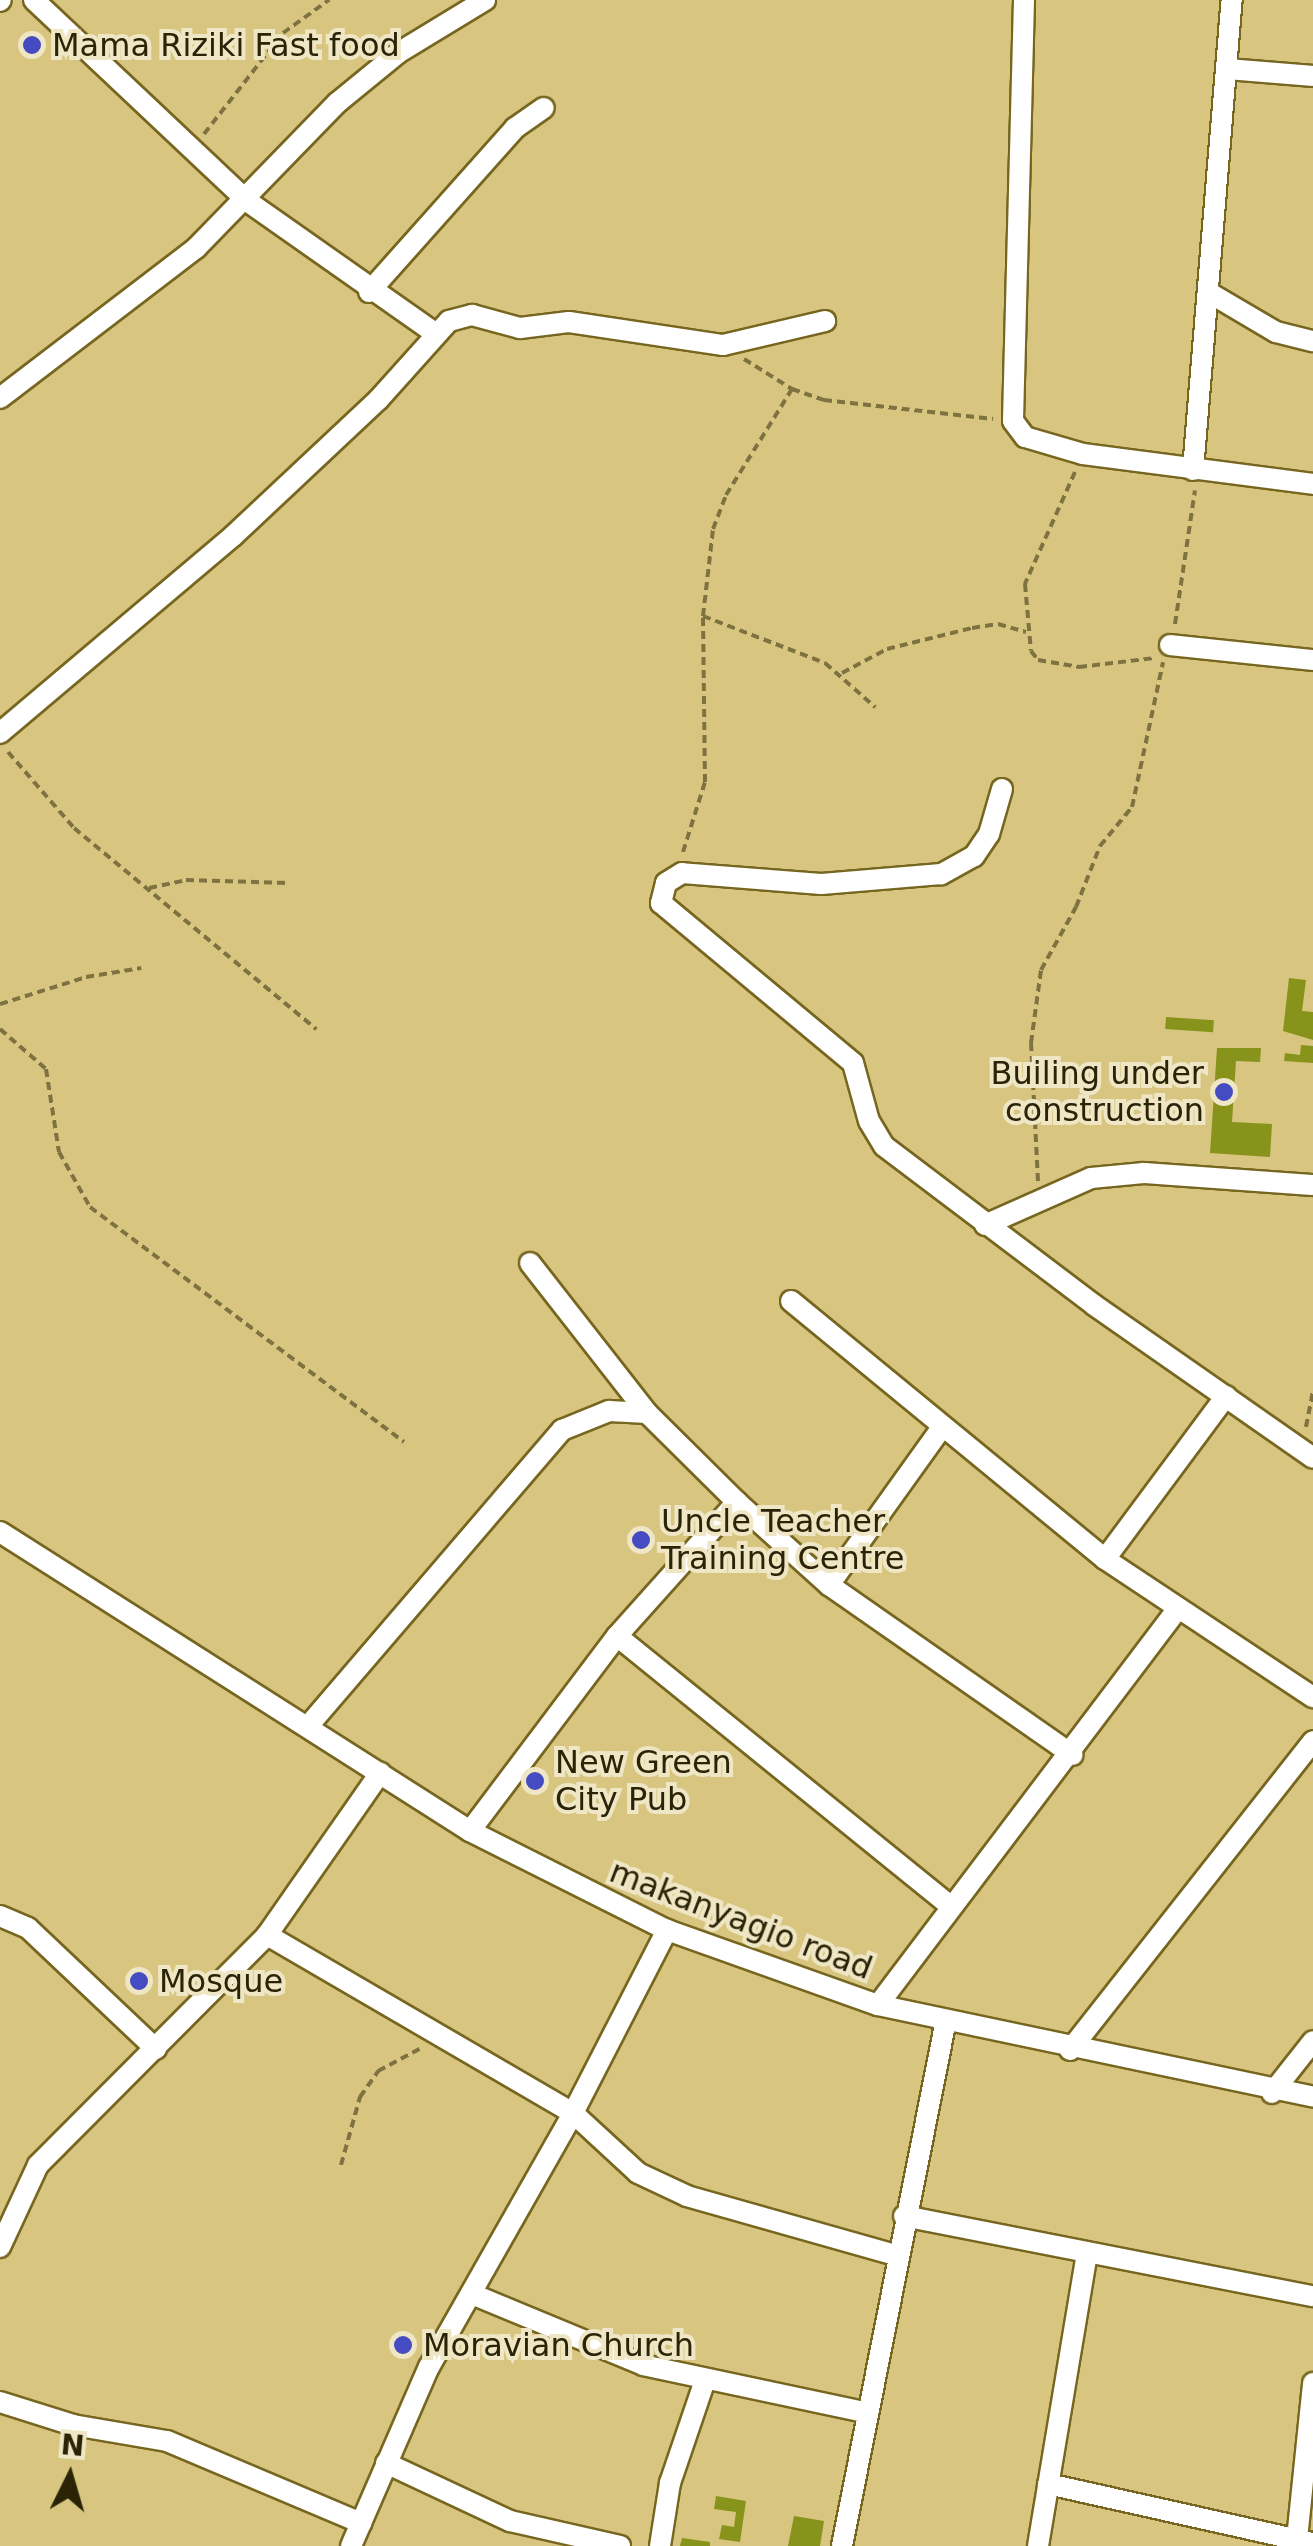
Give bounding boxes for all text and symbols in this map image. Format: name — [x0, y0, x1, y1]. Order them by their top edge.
place label: Mama Riziki Fast food — [52, 26, 400, 64]
marker: Mama Riziki Fast food — [21, 34, 43, 56]
place label: Builing under construction — [991, 1055, 1204, 1130]
marker: Builing under construction — [1213, 1081, 1235, 1103]
place label: Uncle Teacher Training Centre — [661, 1503, 904, 1578]
marker: Uncle Teacher Training Centre — [630, 1529, 652, 1551]
place label: New Green City Pub — [555, 1744, 732, 1819]
marker: New Green City Pub — [524, 1770, 546, 1792]
street label: makanyagio road — [604, 1852, 878, 1988]
place label: Mosque — [159, 1962, 283, 2000]
marker: Mosque — [128, 1970, 150, 1992]
place label: Moravian Church — [423, 2326, 694, 2364]
marker: Moravian Church — [392, 2334, 414, 2356]
north arrow — [20, 2426, 120, 2526]
text: N — [60, 2428, 86, 2463]

